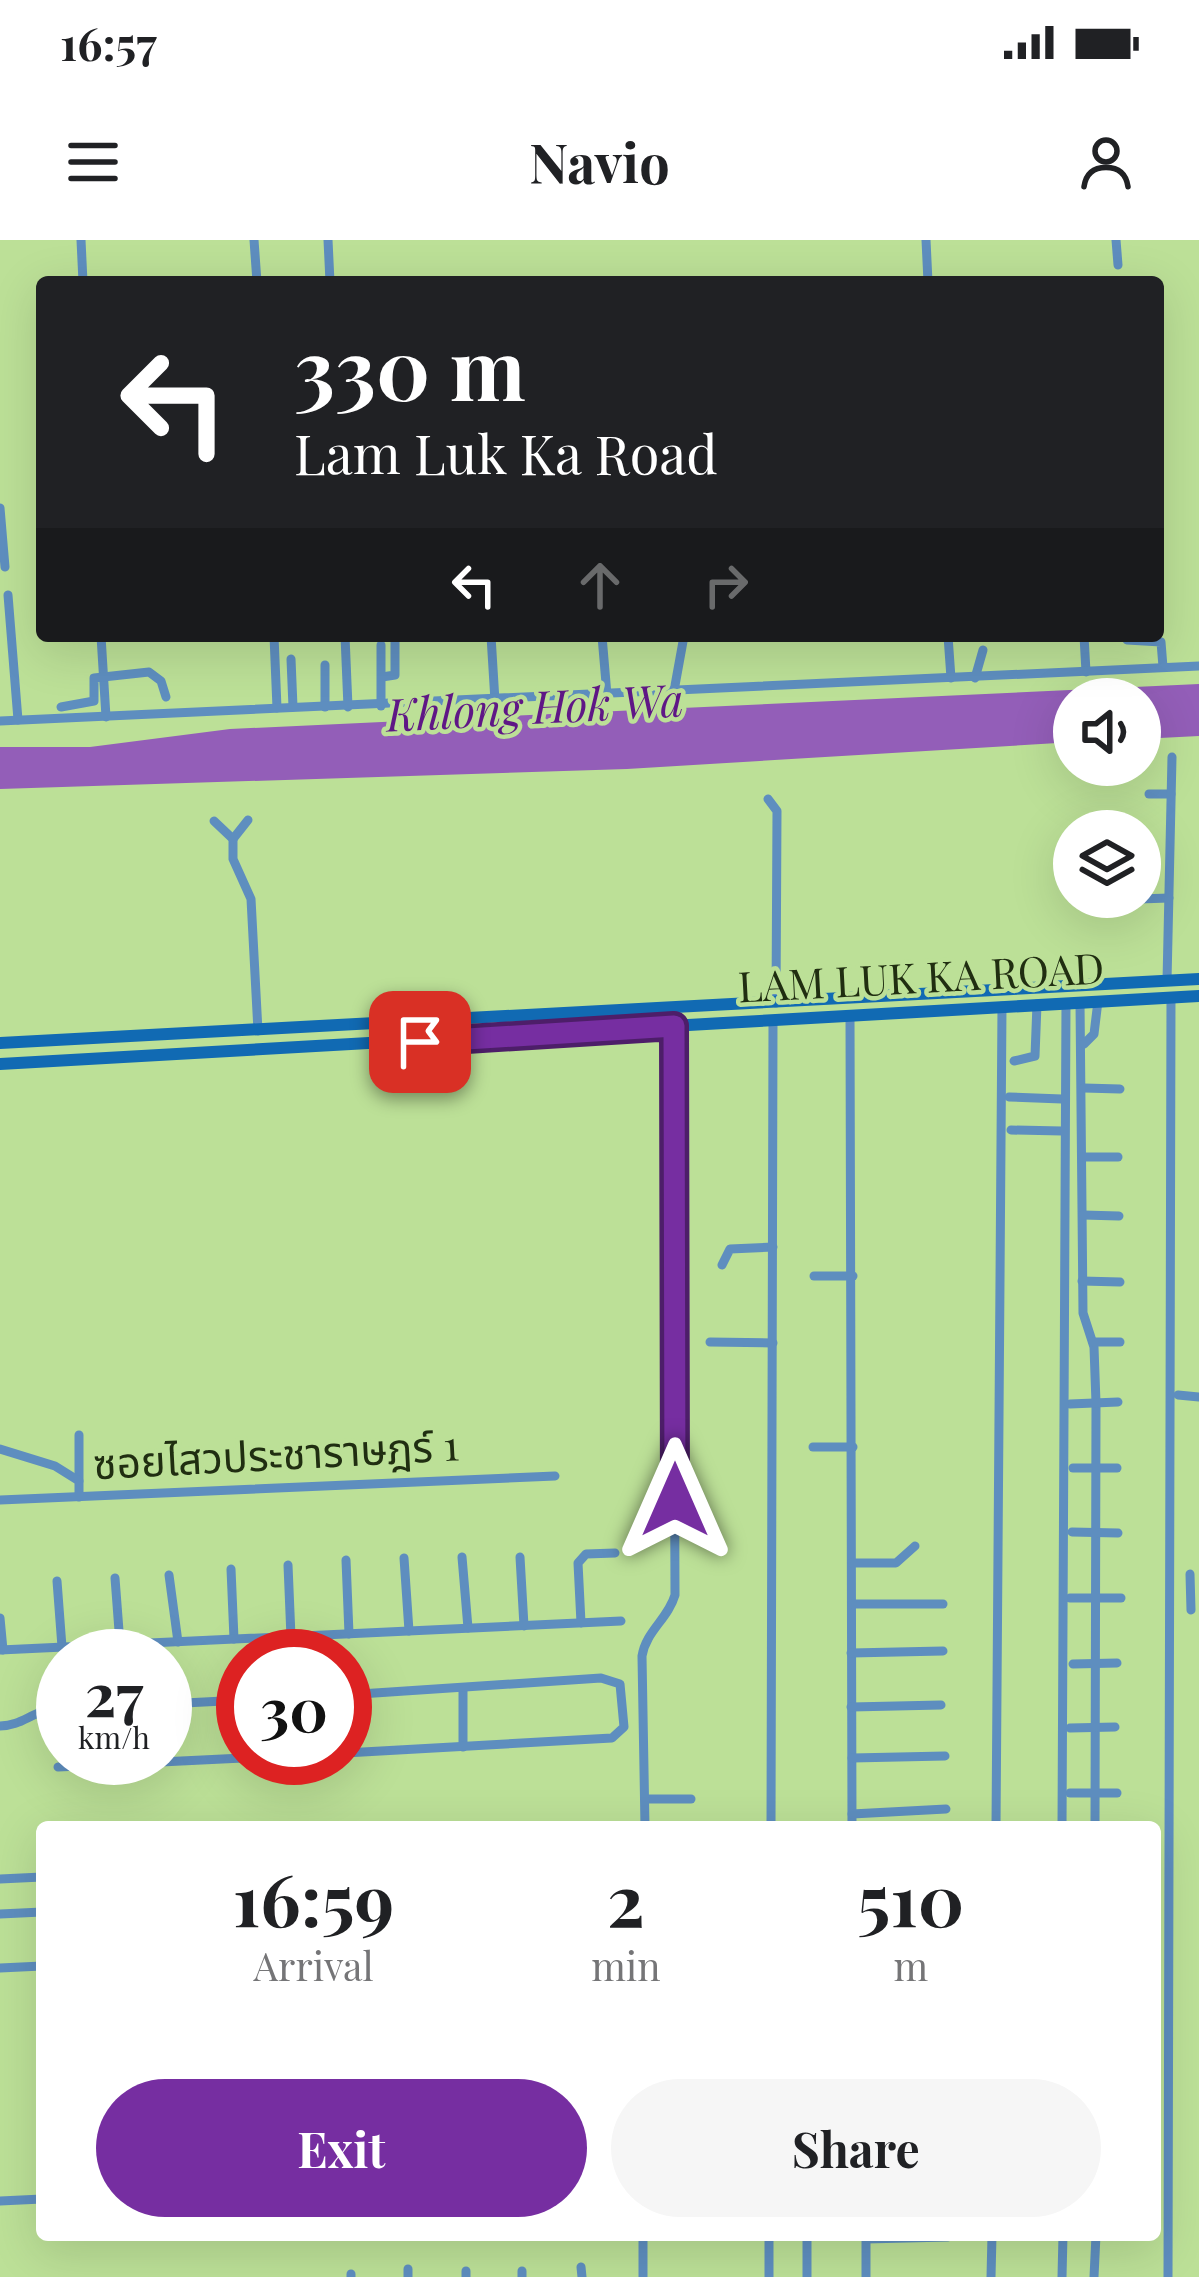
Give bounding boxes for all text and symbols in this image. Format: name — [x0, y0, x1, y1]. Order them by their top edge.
text: 16:57 — [60, 12, 157, 72]
text: Navio — [529, 126, 670, 198]
icon: menu — [60, 129, 126, 195]
icon: person — [1073, 129, 1139, 195]
text: 330 m — [294, 310, 526, 422]
icon: left — [96, 324, 252, 480]
text: Lam Luk Ka Road — [294, 417, 718, 489]
icon: left — [441, 552, 507, 618]
icon: ahead — [567, 552, 633, 618]
icon: right — [693, 552, 759, 618]
water label: Khlong Hok Wa — [383, 667, 685, 743]
map controls — [1053, 678, 1161, 918]
button: sound — [1053, 678, 1161, 786]
button: layers — [1053, 810, 1161, 918]
street label: LAM LUK KA ROAD — [736, 938, 1105, 1014]
pin — [369, 991, 471, 1093]
icon: arrive — [387, 1009, 453, 1075]
street label: ซอยไสวประชาราษฎร์ 1 — [92, 1415, 460, 1491]
position arrow — [612, 1437, 738, 1563]
speed limit sign: 30 — [216, 1629, 372, 1785]
text: 27 — [85, 1652, 143, 1732]
text: km/h — [78, 1717, 150, 1757]
text: 16:59 — [233, 1849, 394, 1945]
text: 2 — [607, 1849, 645, 1945]
text: 510 — [857, 1849, 964, 1945]
text: Arrival — [254, 1939, 374, 1991]
text: min — [591, 1939, 660, 1991]
text: m — [893, 1939, 928, 1991]
button: Exit — [96, 2079, 587, 2217]
button: Share — [611, 2079, 1101, 2217]

